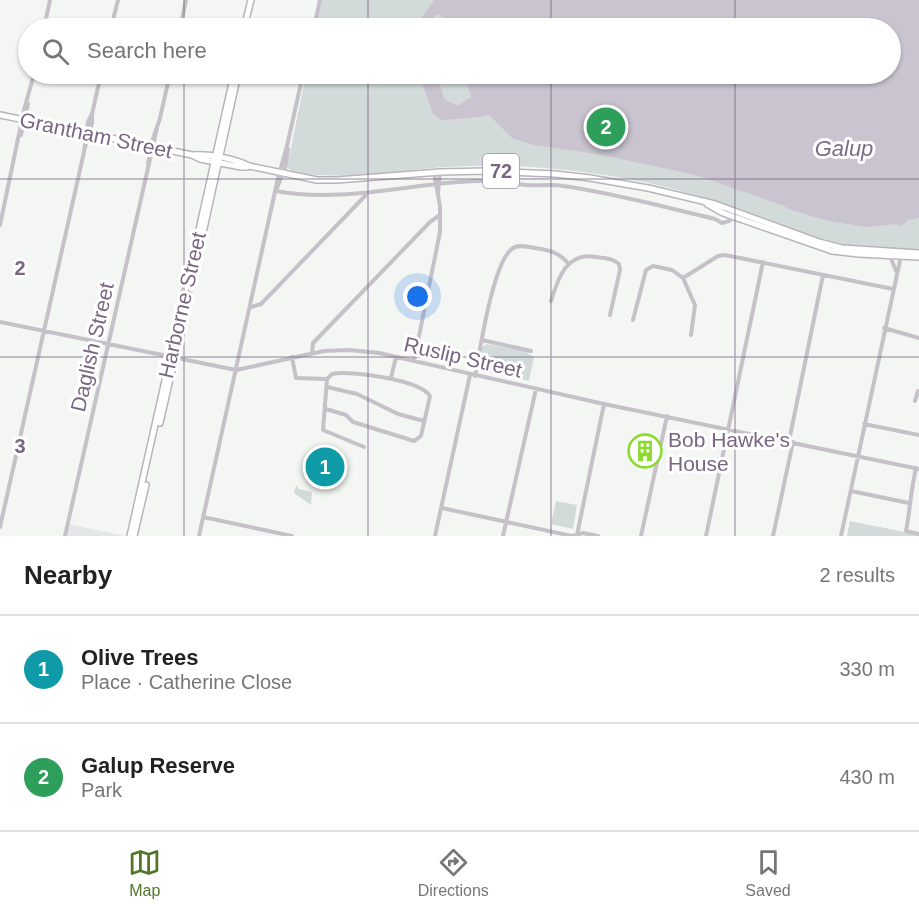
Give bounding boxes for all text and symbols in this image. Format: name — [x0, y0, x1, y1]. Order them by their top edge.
search box — [18, 18, 901, 84]
icon: search — [39, 35, 72, 68]
text: Search here — [87, 38, 207, 63]
pin: 2 — [586, 104, 626, 150]
street label: Grantham Street — [18, 108, 174, 162]
water label: Galup — [815, 136, 873, 161]
road number: 72 — [483, 154, 519, 188]
street label: Harborne Street — [154, 229, 210, 380]
text: 2 — [14, 257, 26, 279]
street label: Daglish Street — [66, 280, 118, 414]
your location — [403, 282, 432, 311]
street label: Ruslip Street — [402, 332, 524, 382]
place label: Bob Hawke's House — [668, 428, 790, 475]
building icon: Bob Hawke's House — [627, 433, 663, 469]
text: 3 — [14, 435, 26, 457]
pin: 1 — [306, 444, 344, 490]
text: Nearby — [24, 560, 112, 590]
text: 2 results — [819, 564, 895, 586]
text: Olive Trees — [81, 645, 198, 670]
text: 1 — [38, 658, 49, 680]
text: 330 m — [839, 658, 895, 680]
text: Place · Catherine Close — [81, 671, 292, 693]
text: Galup Reserve — [81, 753, 235, 778]
text: 2 — [38, 766, 49, 788]
text: 430 m — [839, 766, 895, 788]
text: Park — [81, 779, 122, 801]
tab: Map — [128, 846, 161, 900]
tab: Directions — [418, 846, 489, 900]
tab: Saved — [745, 846, 791, 900]

